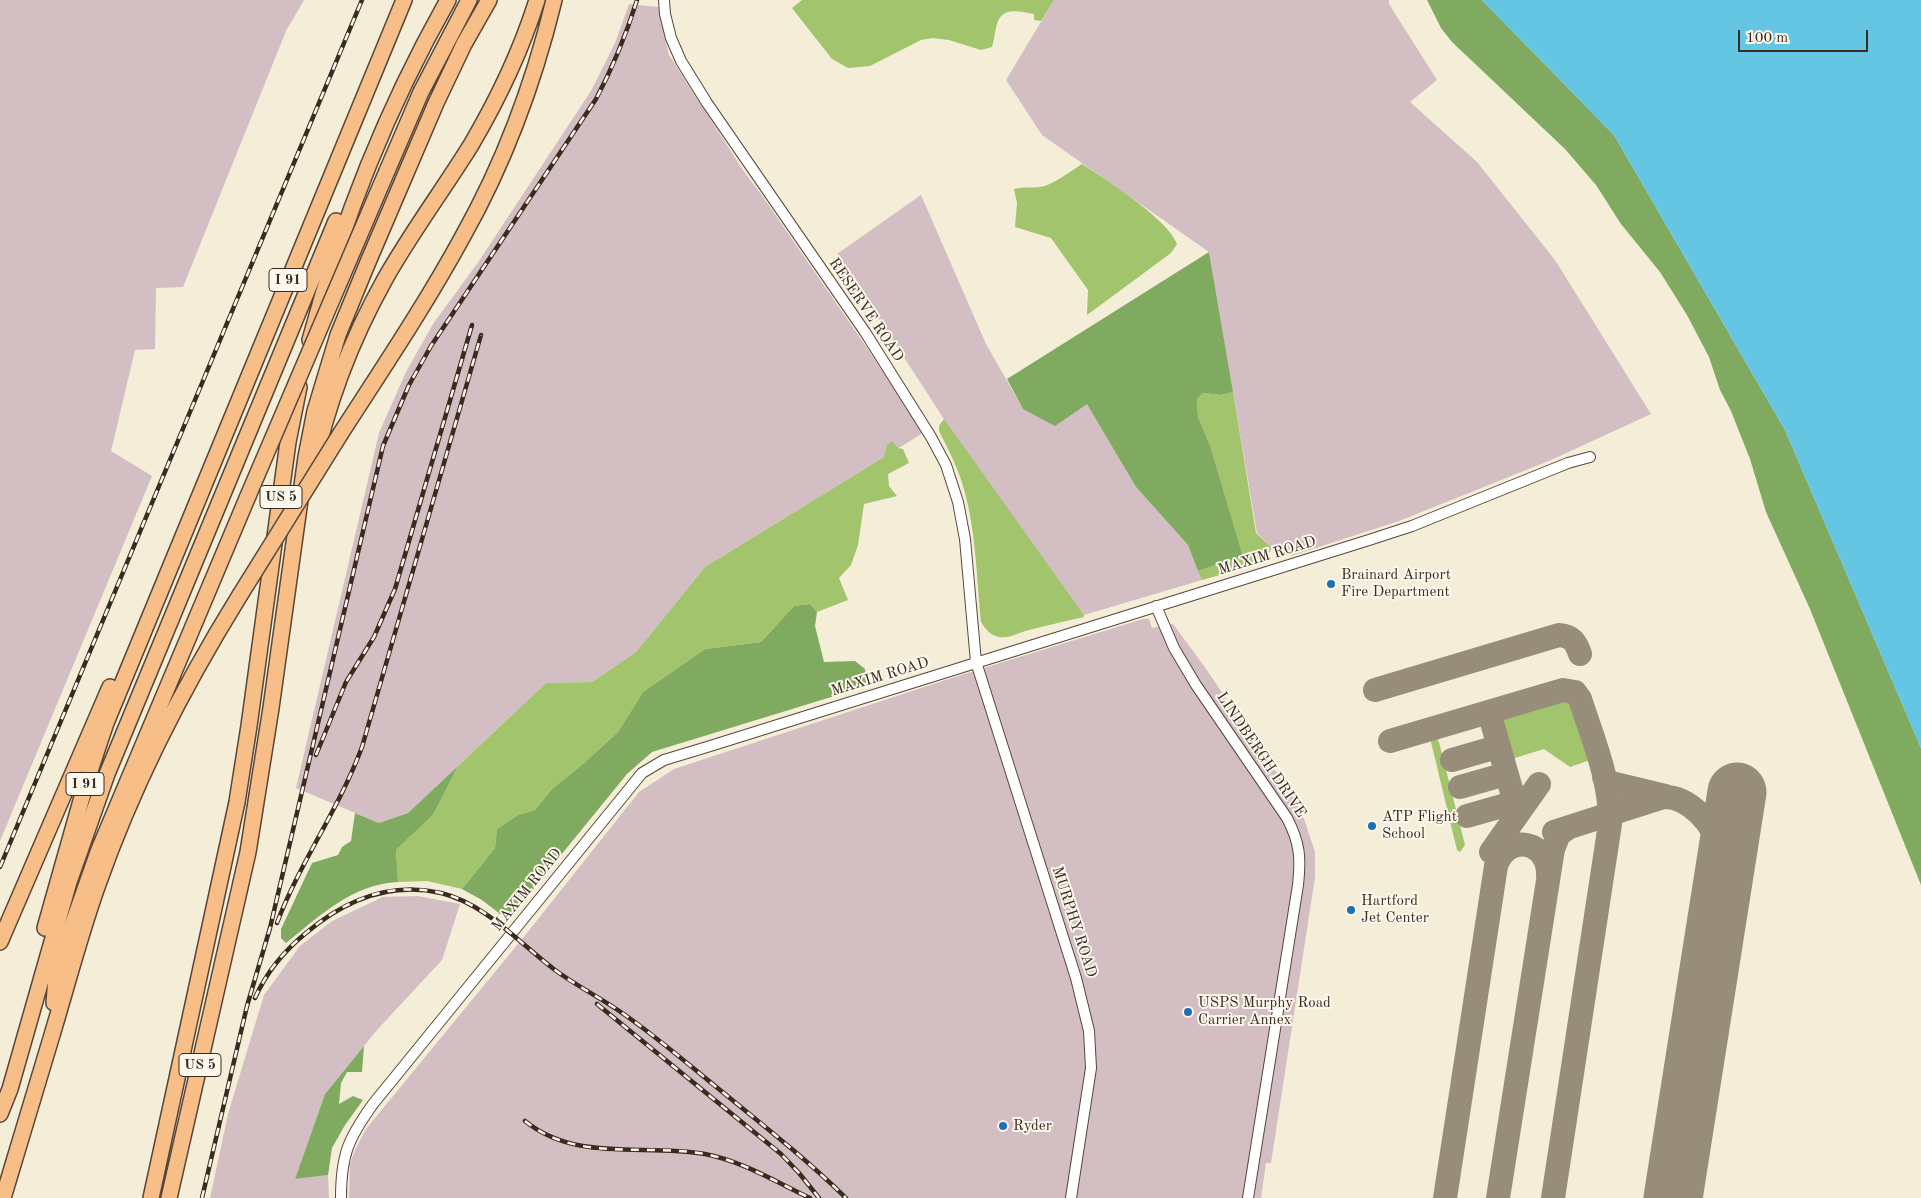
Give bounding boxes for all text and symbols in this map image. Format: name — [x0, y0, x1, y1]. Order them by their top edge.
scale bar — [1741, 20, 1871, 52]
text: 100 m — [1746, 31, 1788, 46]
street label: RESERVE ROAD — [825, 255, 907, 365]
road number: I 91 — [269, 268, 307, 292]
road number: US 5 — [260, 486, 302, 508]
street label: MAXIM ROAD — [1216, 533, 1318, 579]
place label: Brainard Airport Fire Department — [1341, 566, 1451, 601]
marker: Brainard Airport Fire Department — [1325, 578, 1337, 590]
street label: MAXIM ROAD — [829, 654, 931, 700]
street label: LINDBERGH DRIVE — [1212, 689, 1310, 821]
road number: I 91 — [66, 772, 104, 796]
place label: ATP Flight School — [1382, 808, 1457, 843]
marker: ATP Flight School — [1366, 820, 1378, 832]
street label: MAXIM ROAD — [488, 845, 566, 935]
street label: MURPHY ROAD — [1048, 864, 1100, 980]
place label: Hartford Jet Center — [1361, 892, 1429, 927]
marker: Hartford Jet Center — [1345, 904, 1357, 916]
place label: USPS Murphy Road Carrier Annex — [1198, 994, 1331, 1029]
marker: USPS Murphy Road Carrier Annex — [1182, 1006, 1194, 1018]
road number: US 5 — [179, 1054, 221, 1076]
place label: Ryder — [1013, 1117, 1052, 1135]
marker: Ryder — [997, 1120, 1009, 1132]

